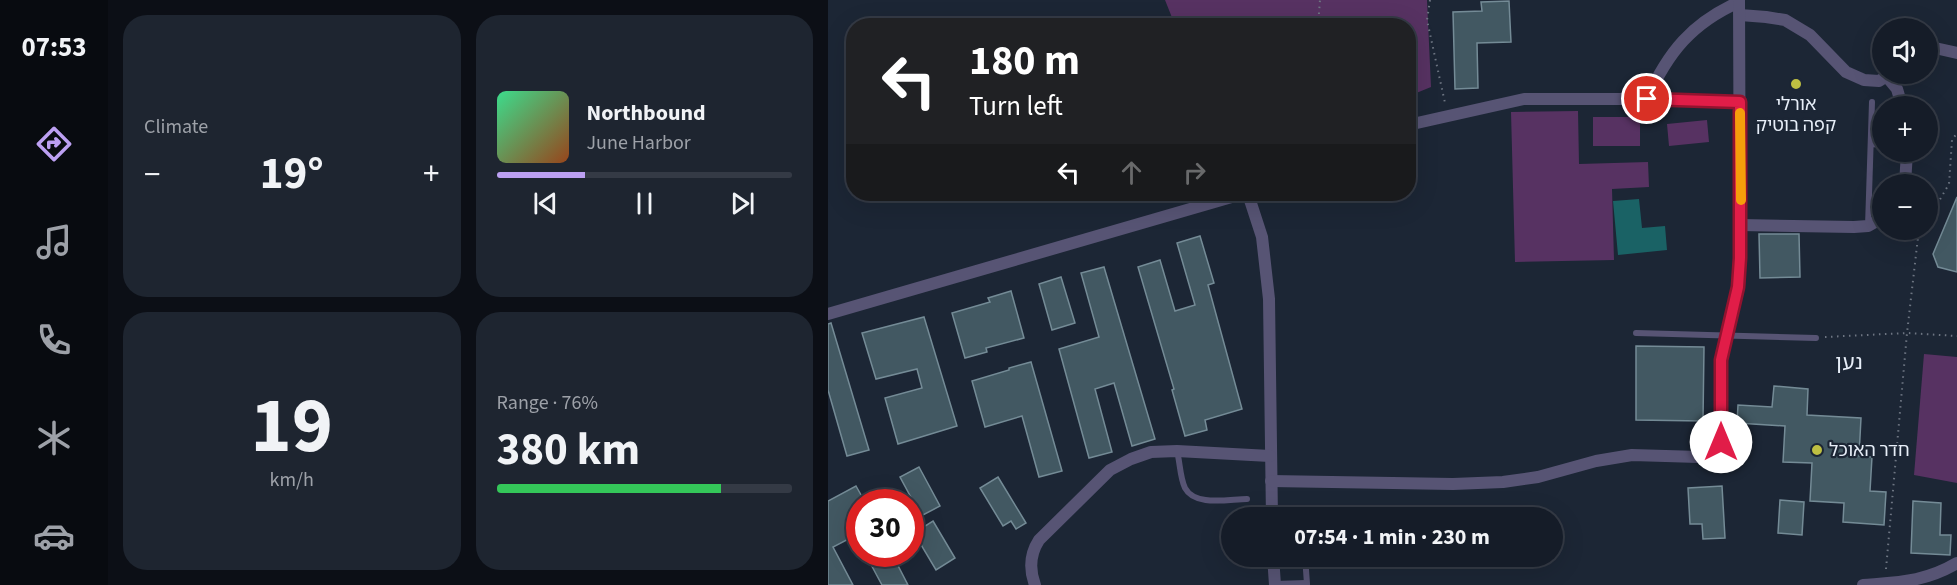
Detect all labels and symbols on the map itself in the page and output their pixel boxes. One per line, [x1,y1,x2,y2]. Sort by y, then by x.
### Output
pin [1621,73,1672,124]
marker: אורלי קפה בוטיק [1789,77,1803,91]
place label: אורלי קפה בוטיק [1756,92,1836,138]
district label: נען [1835,347,1863,377]
position arrow [1689,410,1753,474]
place label: חדר האוכל [1829,438,1910,463]
marker: חדר האוכל [1810,443,1824,457]
speed limit sign: 30 [846,489,924,567]

